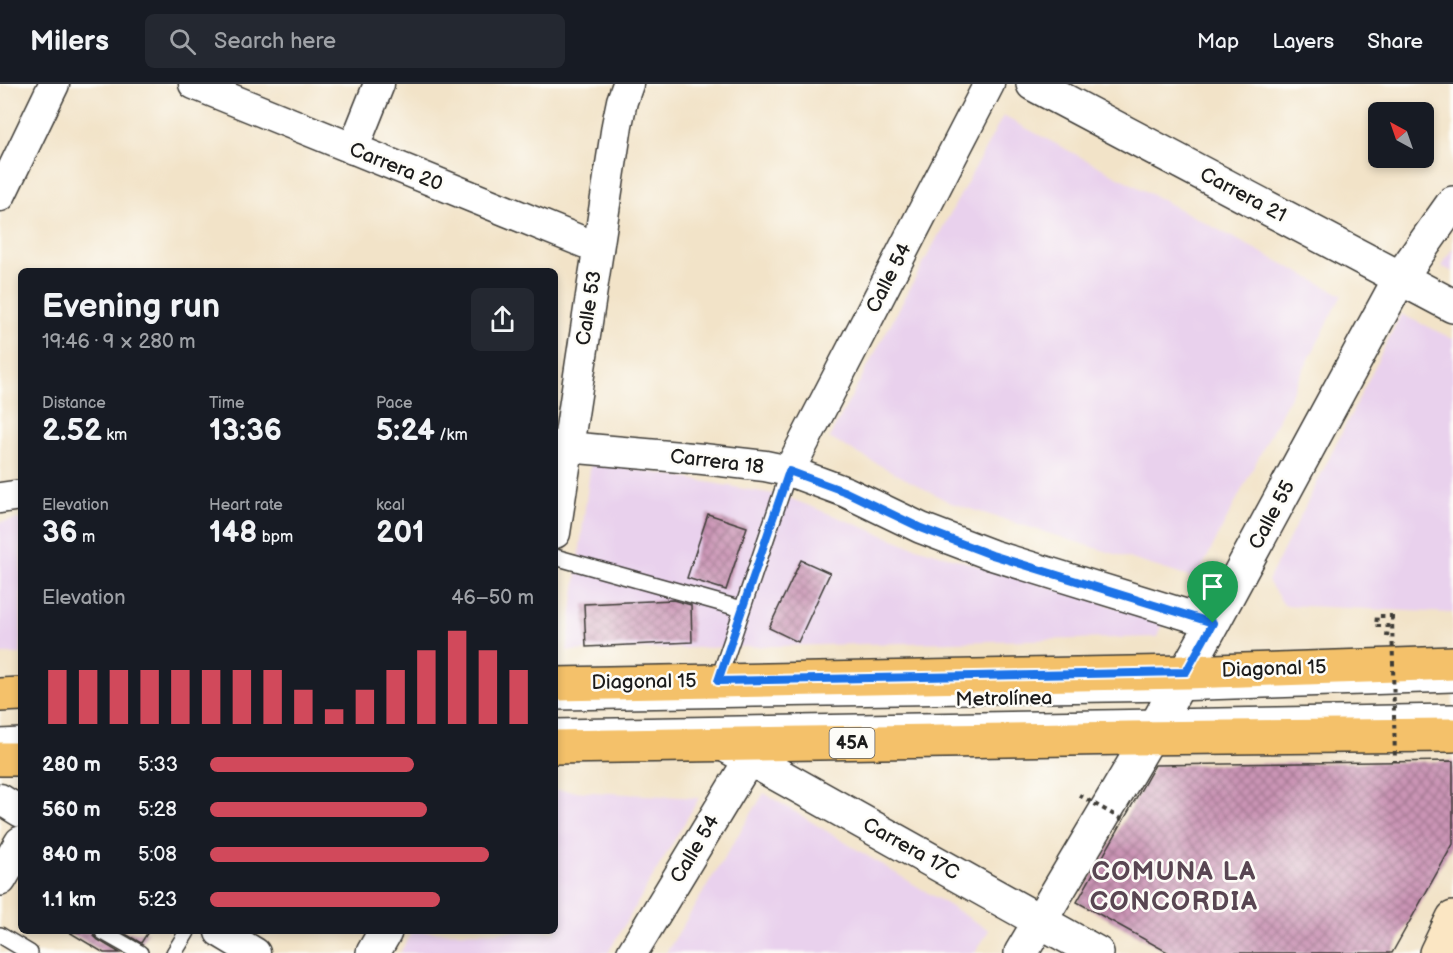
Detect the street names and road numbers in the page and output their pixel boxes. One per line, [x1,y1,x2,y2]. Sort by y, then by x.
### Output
street label: Carrera 20 [346,137,446,197]
street label: Carrera 21 [1196,162,1290,228]
street label: Calle 54 [861,239,917,317]
street label: Calle 53 [571,269,607,347]
street label: Carrera 18 [669,444,765,480]
street label: Calle 55 [1244,476,1300,554]
street label: Diagonal 15 [1221,655,1327,683]
street label: Diagonal 15 [591,669,697,695]
street label: Metrolínea [955,686,1053,712]
road number: 45A [830,728,874,758]
street label: Calle 54 [665,811,725,887]
street label: Carrera 17C [858,813,964,885]

